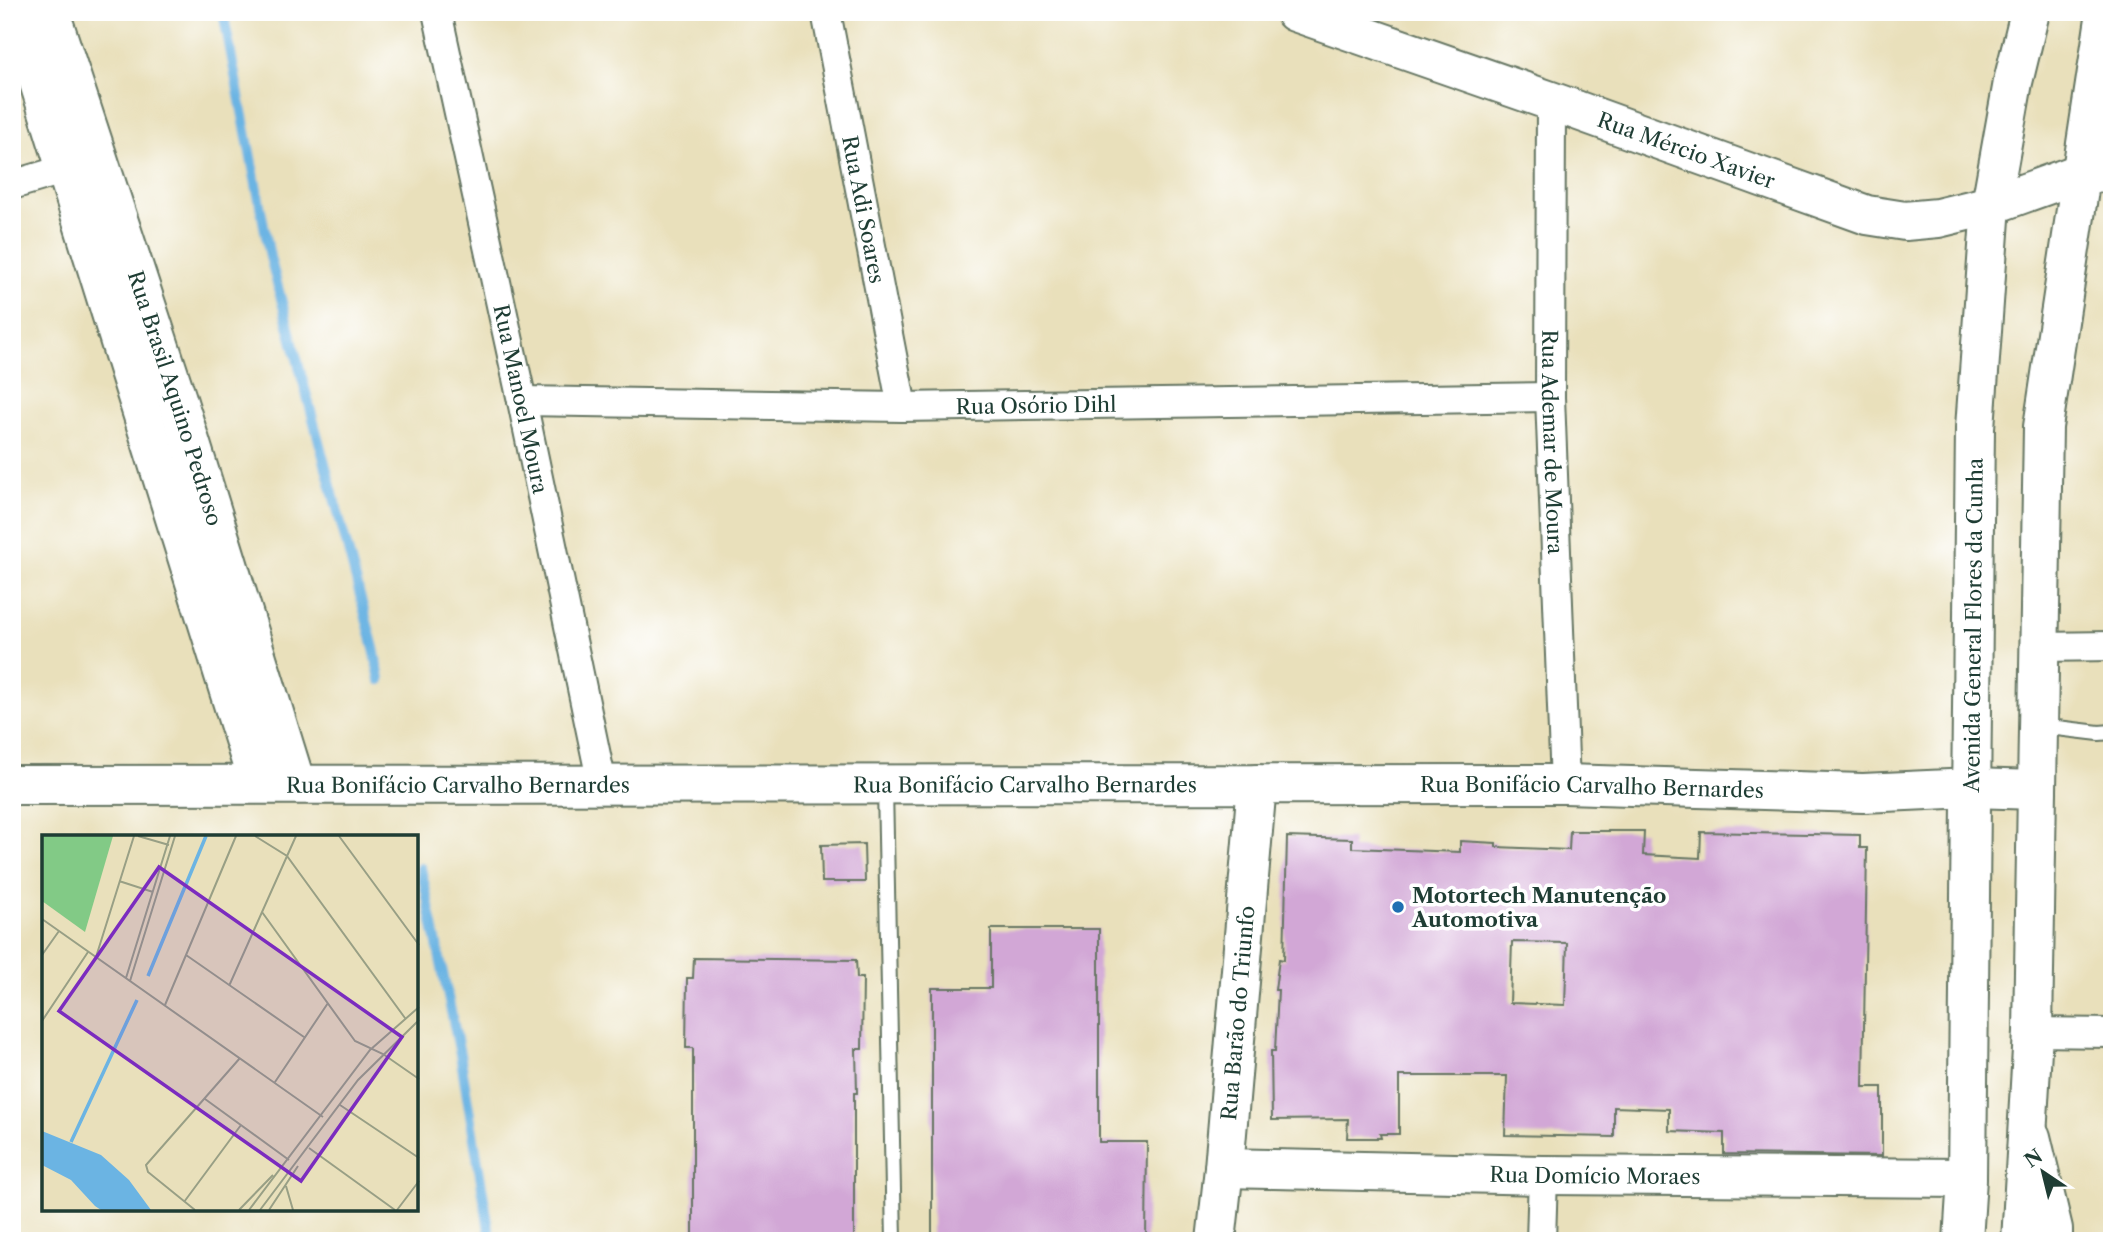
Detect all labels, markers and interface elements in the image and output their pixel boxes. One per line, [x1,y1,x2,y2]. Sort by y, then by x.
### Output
street label: Rua Mércio Xavier [1594,106,1779,193]
street label: Rua Adi Soares [838,133,890,285]
street label: Rua Brasil Aquino Pedroso [123,267,228,529]
street label: Rua Manoel Moura [489,302,554,497]
street label: Rua Ademar de Moura [1537,329,1569,556]
street label: Rua Osório Dihl [955,391,1117,419]
street label: Avenida General Flores da Cunha [1959,457,1987,794]
street label: Rua Bonifácio Carvalho Bernardes [1420,771,1764,803]
street label: Rua Bonifácio Carvalho Bernardes [286,772,630,797]
street label: Rua Bonifácio Carvalho Bernardes [853,772,1197,797]
inset map [42,835,418,1211]
place label: Motortech Manutenção Automotiva [1411,883,1666,932]
marker: Motortech Manutenção Automotiva [1390,899,1406,915]
street label: Rua Barão do Triunfo [1216,905,1259,1121]
north arrow [2008,1138,2078,1208]
text: N [2020,1144,2047,1173]
street label: Rua Domício Moraes [1489,1161,1700,1189]

